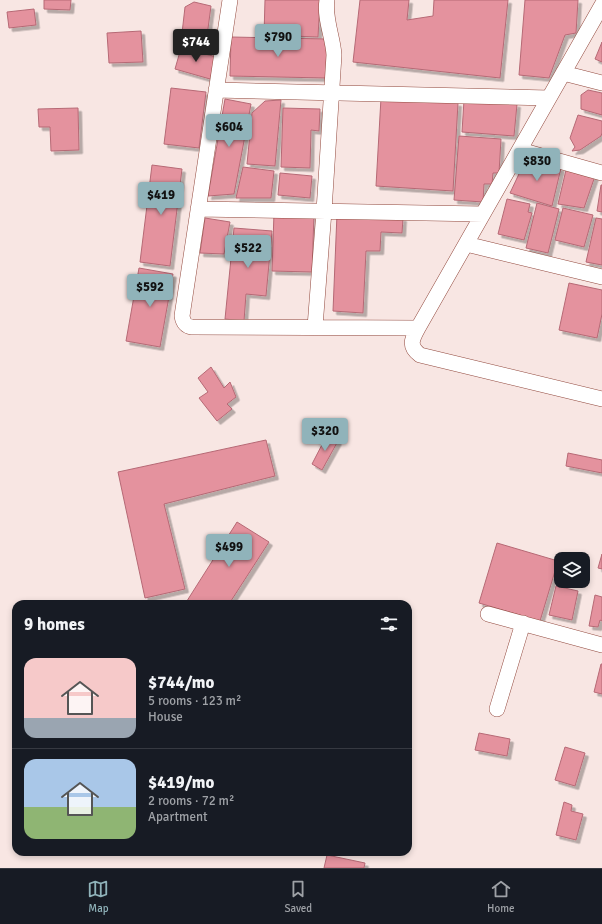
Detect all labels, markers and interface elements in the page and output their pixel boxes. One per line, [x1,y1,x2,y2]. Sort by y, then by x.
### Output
pin: $790 [254,24,302,58]
pin: $744 [172,29,220,63]
text: $790 [264,29,292,45]
text: $744 [182,34,210,50]
pin: $604 [205,114,253,148]
text: $604 [215,119,243,135]
pin: $830 [513,148,561,182]
text: $830 [523,153,551,169]
pin: $419 [137,182,185,216]
text: $419 [147,187,175,203]
pin: $522 [224,235,272,269]
text: $522 [234,240,262,256]
pin: $592 [126,274,174,308]
text: $592 [136,279,164,295]
pin: $320 [301,418,349,452]
text: $320 [311,423,339,439]
pin: $499 [205,534,253,568]
text: $499 [215,539,243,555]
map controls [554,552,590,588]
button: layers [554,552,590,588]
icon: filters [378,613,400,635]
text: 9 homes [24,614,85,635]
text: $744/mo [148,672,214,693]
icon: home [56,674,104,722]
text: 5 rooms · 123 m² [148,693,241,709]
text: House [148,709,183,725]
text: $419/mo [148,772,214,793]
icon: home [56,775,104,823]
text: 2 rooms · 72 m² [148,793,234,809]
text: Apartment [148,809,208,825]
tab: Map [87,878,109,915]
tab: Saved [284,878,312,915]
tab: Home [487,878,515,915]

